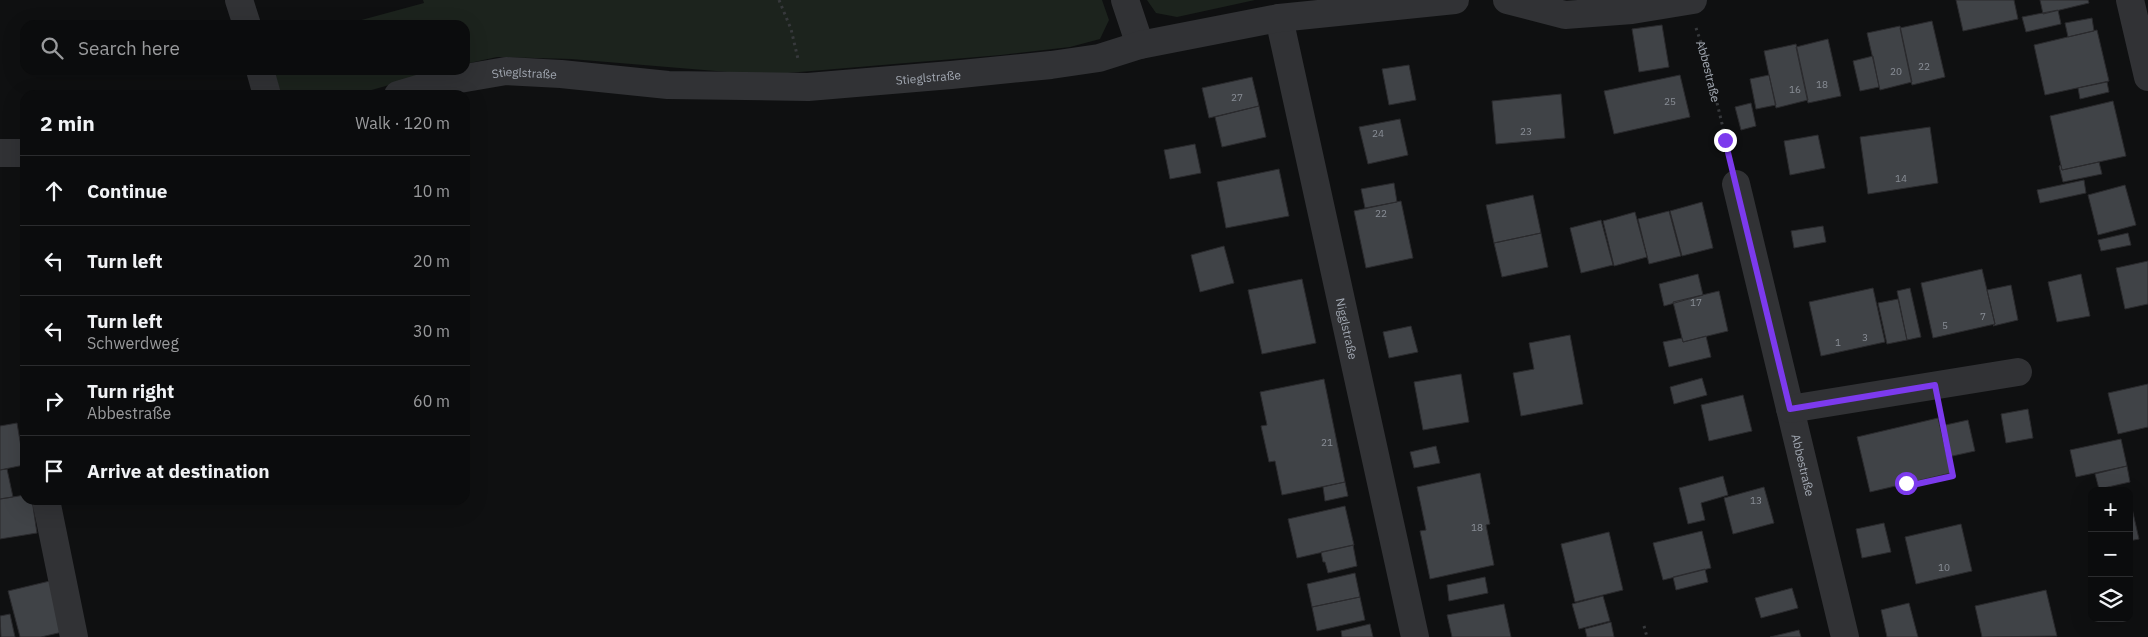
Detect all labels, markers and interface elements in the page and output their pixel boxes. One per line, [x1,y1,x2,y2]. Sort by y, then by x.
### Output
search box [20,20,470,75]
icon: search [38,34,66,62]
text: Search here [78,36,180,60]
street label: Abbestraße [1693,38,1724,104]
house number: 22 [1918,60,1930,73]
street label: Stieglstraße [490,63,558,81]
house number: 20 [1890,65,1902,78]
street label: Stieglstraße [895,67,962,87]
house number: 18 [1816,78,1828,91]
house number: 16 [1789,83,1801,96]
house number: 27 [1231,91,1243,104]
house number: 25 [1664,95,1676,108]
text: 2 min [40,109,95,137]
text: Walk · 120 m [355,113,450,133]
house number: 23 [1520,125,1532,138]
house number: 24 [1372,127,1384,140]
route end [1714,129,1737,152]
house number: 14 [1895,172,1907,185]
icon: ahead [40,177,68,205]
text: Continue [87,179,167,203]
text: 10 m [413,181,450,201]
house number: 22 [1375,207,1387,220]
icon: left [40,247,68,275]
text: Turn left [87,249,163,273]
text: 20 m [413,251,450,271]
street label: Nigglstraße [1333,296,1361,361]
house number: 17 [1690,296,1702,309]
text: Turn left [87,309,163,333]
house number: 7 [1980,310,1986,323]
icon: left [40,317,68,345]
house number: 5 [1942,319,1948,332]
text: 30 m [413,321,450,341]
house number: 3 [1862,331,1868,344]
text: Schwerdweg [87,333,179,353]
house number: 1 [1835,336,1841,349]
text: Turn right [87,379,174,403]
icon: right [40,387,68,415]
text: 60 m [413,391,450,411]
text: Abbestraße [87,403,171,423]
street label: Abbestraße [1789,432,1818,498]
house number: 21 [1321,436,1333,449]
icon: arrive [40,457,68,485]
text: Arrive at destination [87,459,270,483]
route start [1895,472,1918,495]
map controls [2088,487,2133,622]
button: + [2088,487,2133,532]
house number: 13 [1750,494,1762,507]
house number: 18 [1471,521,1483,534]
button: − [2088,532,2133,577]
house number: 10 [1938,561,1950,574]
button: layers [2088,577,2133,622]

